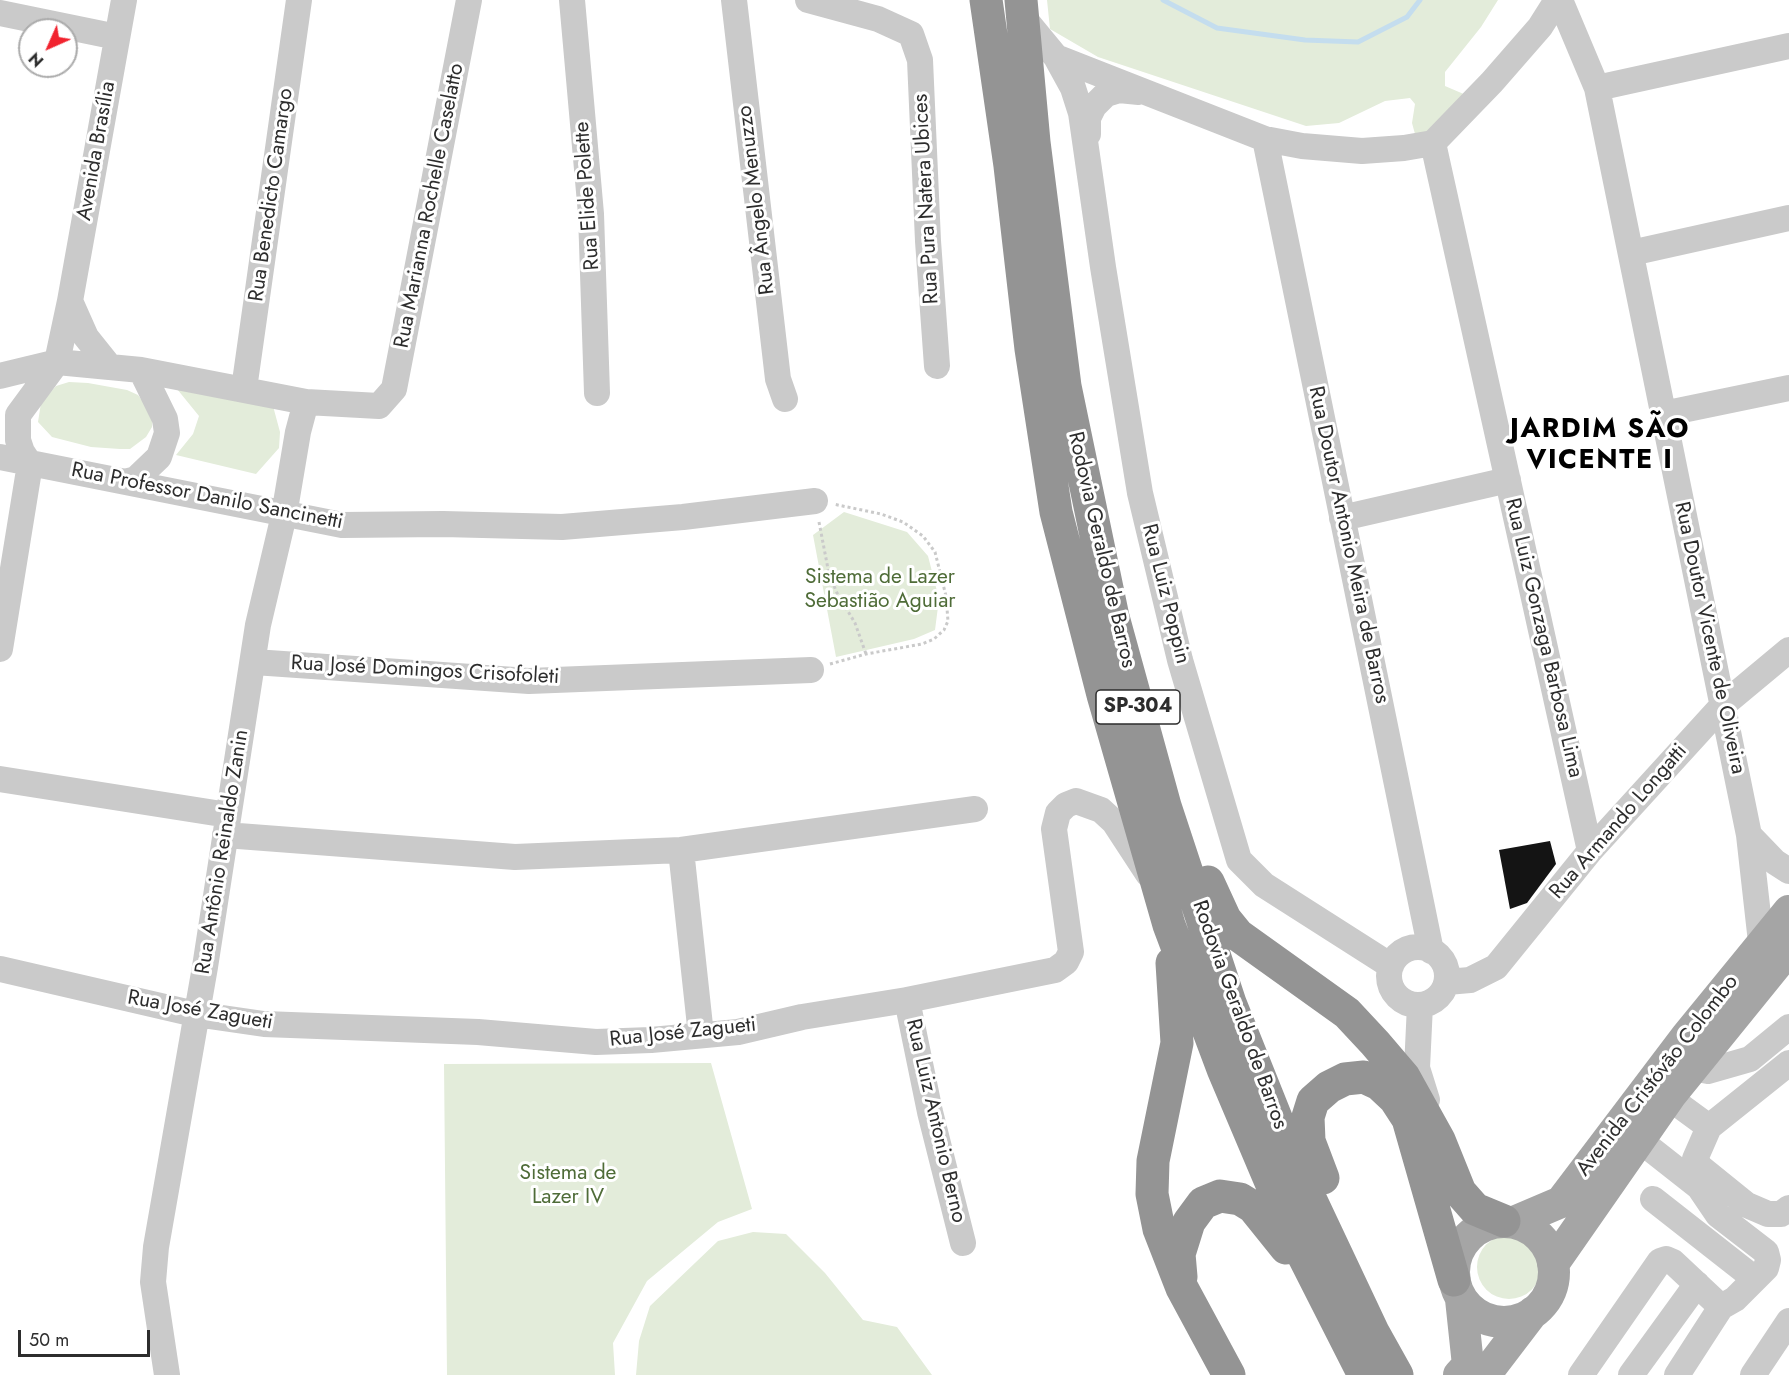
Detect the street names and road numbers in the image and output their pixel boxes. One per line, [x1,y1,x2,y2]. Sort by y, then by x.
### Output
street label: Rua Marianna Rochelle Caselatto [390,61,470,351]
street label: Avenida Brasília [72,80,122,222]
street label: Rua Benedicto Camargo [245,87,299,303]
street label: Rua Pura Natera Ubices [909,93,945,305]
street label: Rua Ângelo Menuzzo [733,104,781,296]
street label: Rua Elide Polette [570,121,606,271]
street label: Rua Doutor Antonio Meira de Barros [1302,384,1394,706]
street label: Rodovia Geraldo de Barros [1062,430,1140,670]
street label: Rua Professor Danilo Sancinetti [69,458,345,536]
street label: Rua Luiz Gonzaga Barbosa Lima [1499,496,1587,780]
street label: Rua Doutor Vicente de Oliveira [1668,500,1750,776]
street label: Rua Luiz Poppin [1135,521,1195,667]
street label: Rua José Domingos Crisofoleti [290,651,560,691]
road number: SP-304 [1096,690,1180,724]
street label: Rua Antônio Reinaldo Zanin [191,728,255,976]
street label: Rua Armando Longatti [1545,739,1693,905]
street label: Rodovia Geraldo de Barros [1186,897,1292,1133]
street label: Avenida Cristóvão Colombo [1572,970,1744,1182]
street label: Rua José Zagueti [125,986,275,1036]
street label: Rua José Zagueti [609,1013,757,1053]
street label: Rua Luiz Antonio Berno [899,1017,971,1225]

